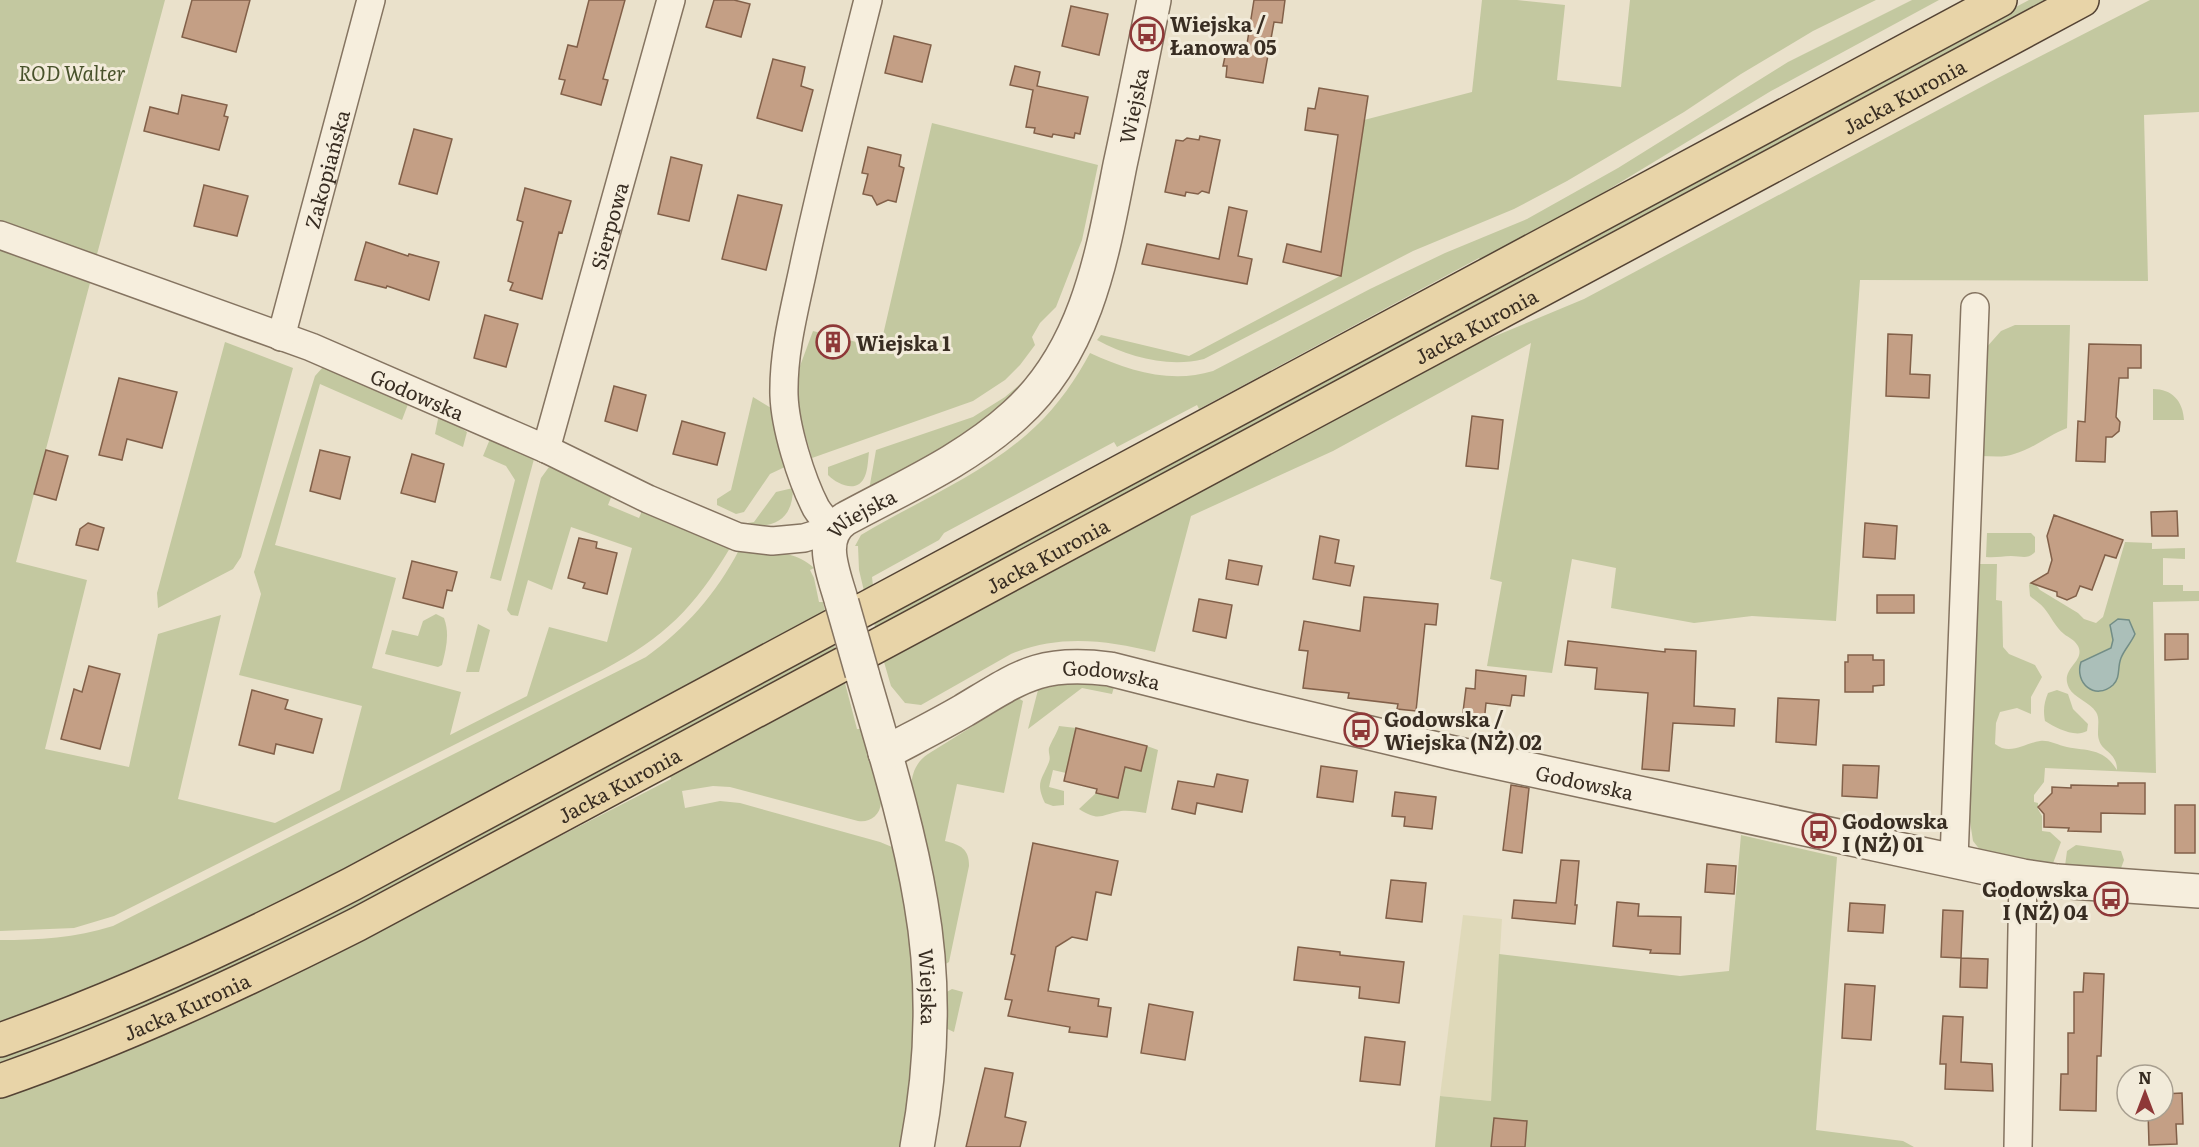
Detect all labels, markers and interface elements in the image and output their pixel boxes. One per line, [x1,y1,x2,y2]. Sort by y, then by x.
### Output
place label: Wiejska / Łanowa 05 [1170,8,1277,61]
bus stop icon: Wiejska / Łanowa 05 [1129,16,1165,52]
street label: Jacka Kuronia [1837,50,1971,141]
park label: ROD Walter [18,57,126,87]
street label: Wiejska [1110,65,1155,146]
street label: Zakopiańska [296,106,356,232]
street label: Sierpowa [582,178,635,273]
street label: Jacka Kuronia [1408,280,1543,370]
building icon: Wiejska 1 [815,324,851,360]
place label: Wiejska 1 [856,327,951,357]
street label: Godowska [366,360,470,427]
street label: Wiejska [819,480,901,544]
street label: Jacka Kuronia [980,509,1114,600]
street label: Godowska [1062,651,1164,696]
place label: Godowska / Wiejska (NŻ) 02 [1384,703,1542,756]
bus stop icon: Godowska / Wiejska (NŻ) 02 [1343,712,1379,748]
street label: Jacka Kuronia [552,739,686,830]
street label: Godowska [1533,756,1637,806]
place label: Godowska I (NŻ) 01 [1842,805,1948,858]
bus stop icon: Godowska I (NŻ) 01 [1801,813,1837,849]
place label: Godowska I (NŻ) 04 [1982,873,2088,926]
bus stop icon: Godowska I (NŻ) 04 [2093,881,2129,917]
street label: Wiejska [912,947,945,1026]
street label: Jacka Kuronia [118,964,255,1047]
north arrow [2115,1063,2175,1123]
text: N [2138,1065,2152,1089]

